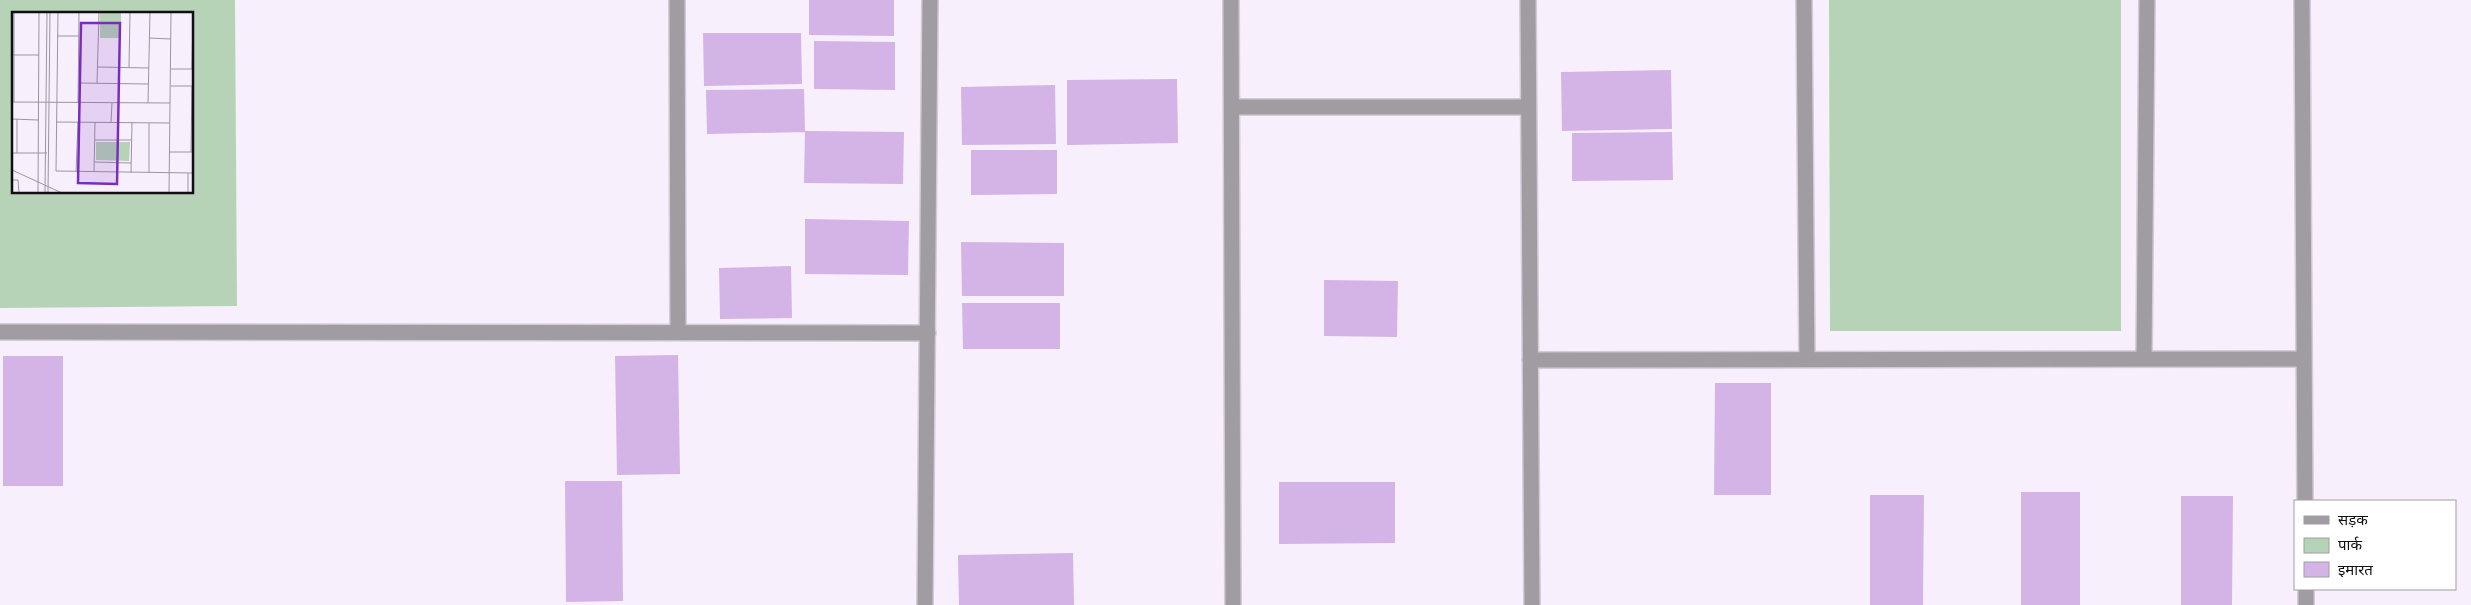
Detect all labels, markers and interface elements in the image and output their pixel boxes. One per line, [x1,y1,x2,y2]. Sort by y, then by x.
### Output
inset map [12,12,194,194]
legend [2294,500,2456,590]
text: सड़क [2338,510,2368,529]
text: पार्क [2338,535,2362,554]
text: इमारत [2338,560,2373,579]

